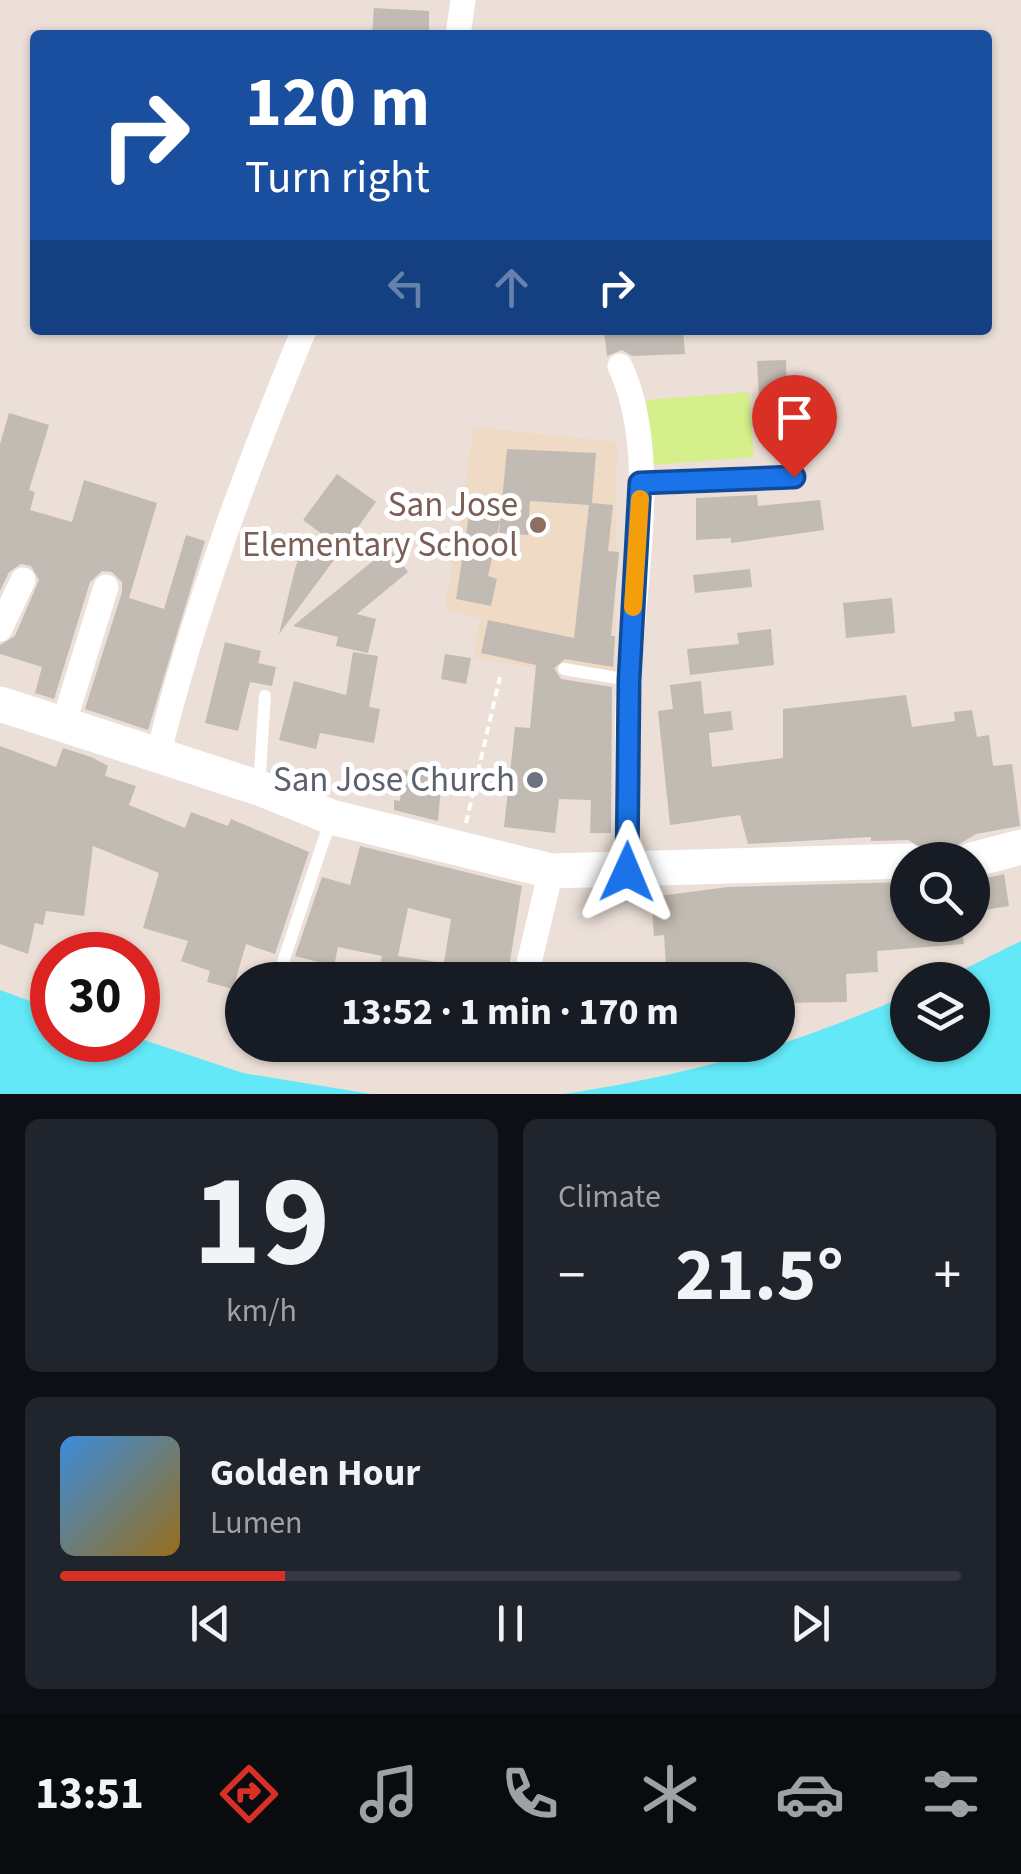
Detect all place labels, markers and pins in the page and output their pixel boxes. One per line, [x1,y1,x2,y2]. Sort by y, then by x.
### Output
pin [752,375,837,478]
place label: San Jose Elementary School [242,480,518,570]
marker: San Jose Elementary School [527,514,549,536]
place label: San Jose Church [273,755,515,805]
marker: San Jose Church [524,769,546,791]

